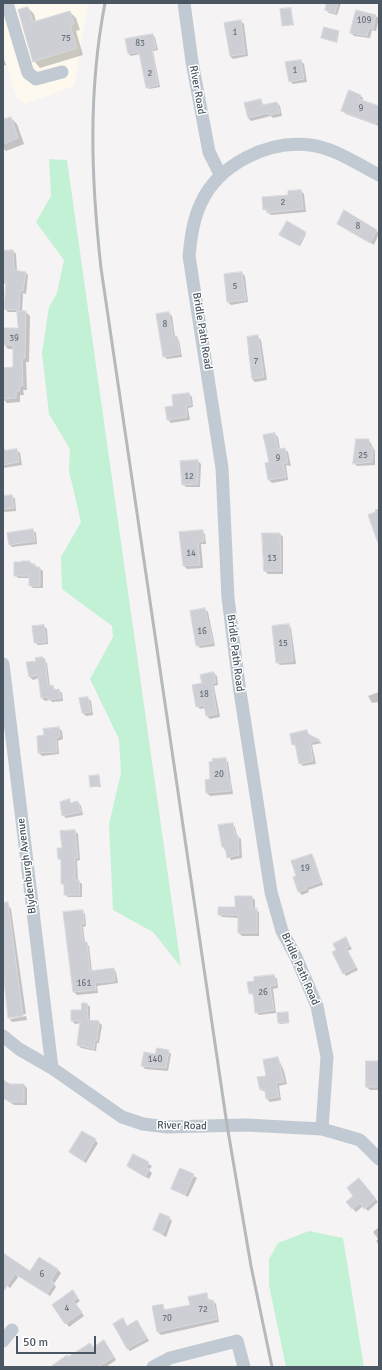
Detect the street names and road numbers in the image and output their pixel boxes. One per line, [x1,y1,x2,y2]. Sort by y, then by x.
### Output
street label: River Road [186,64,208,116]
street label: Bridle Path Road [189,292,215,370]
street label: Bridle Path Road [224,614,246,692]
street label: Blydenburgh Avenue [15,817,39,915]
street label: Bridle Path Road [278,931,322,1007]
street label: River Road [157,1119,207,1133]

